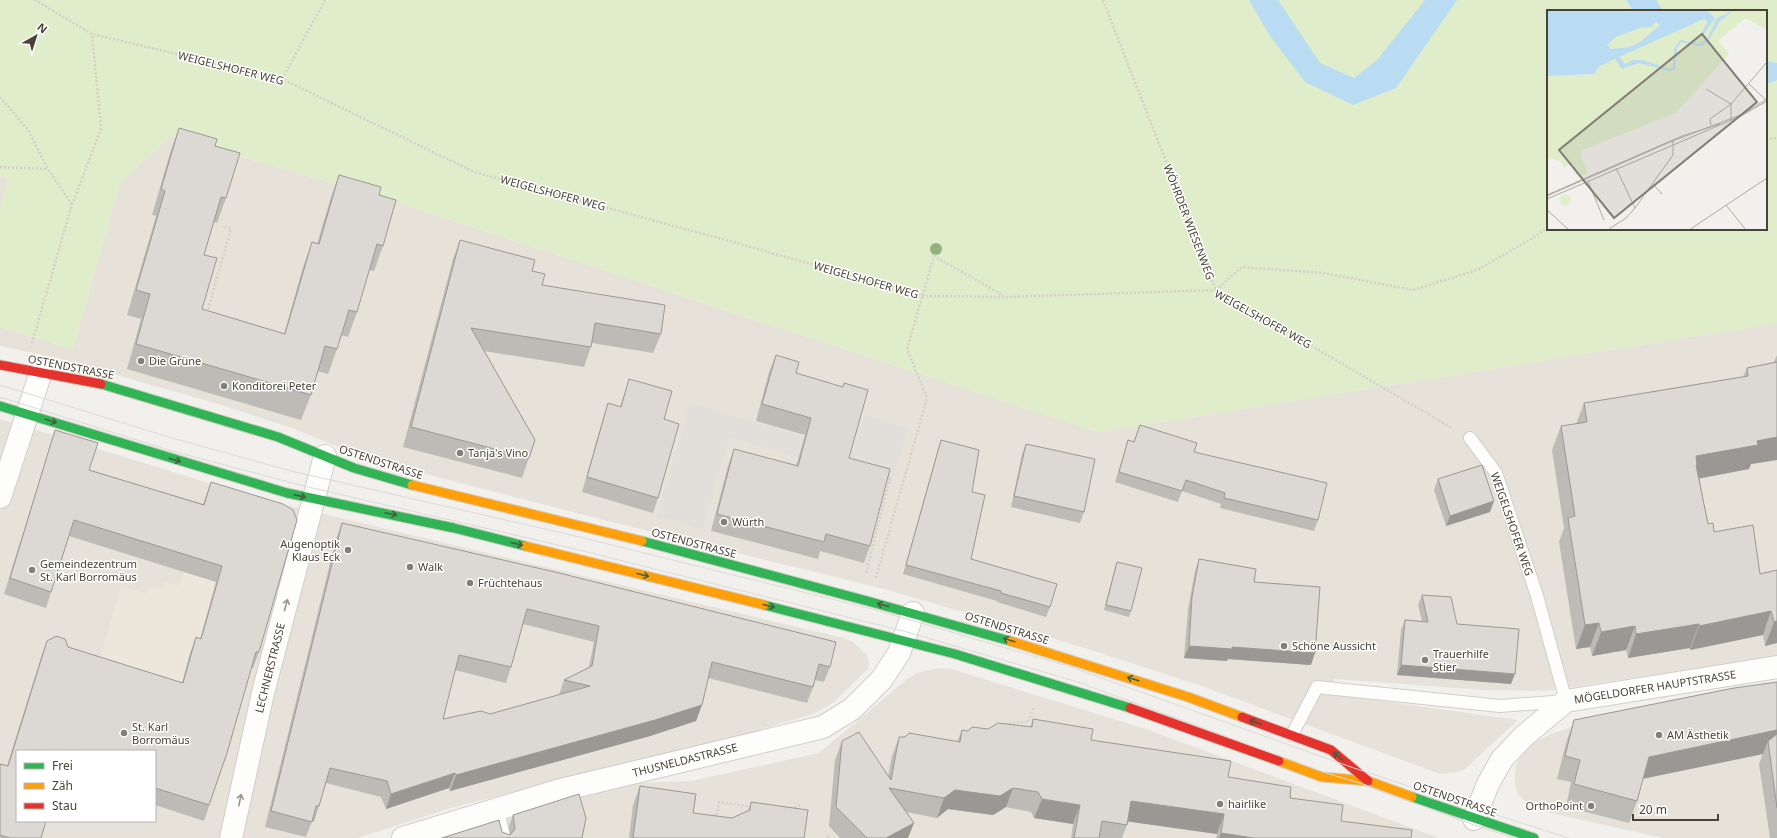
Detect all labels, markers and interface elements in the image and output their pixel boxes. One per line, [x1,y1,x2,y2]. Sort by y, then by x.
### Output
inset map [1547,10,1767,230]
north arrow [16,16,56,56]
text: N [34,19,51,36]
street label: WEIGELSHOFER WEG [177,47,286,88]
street label: WÖHRDER WIESENWEG [1161,162,1218,282]
street label: WEIGELSHOFER WEG [499,171,608,214]
street label: WEIGELSHOFER WEG [812,257,920,302]
street label: WEIGELSHOFER WEG [1212,286,1314,351]
street label: OSTENDSTRASSE [27,351,115,382]
place label: Die Grüne [149,353,201,368]
marker: Die Grüne [136,356,146,366]
place label: Konditorei Peter [232,378,317,393]
marker: Konditorei Peter [219,381,229,391]
one-way arrow [44,418,57,425]
street label: OSTENDSTRASSE [337,441,425,482]
place label: Tanja's Vino [468,445,529,460]
marker: Tanja's Vino [455,448,465,458]
one-way arrow [168,457,181,464]
street label: WEIGELSHOFER WEG [1488,470,1537,578]
one-way arrow [293,492,306,500]
one-way arrow [384,510,397,518]
place label: Würth [732,514,764,529]
marker: Würth [719,517,729,527]
street label: OSTENDSTRASSE [650,524,738,561]
place label: Augenoptik Klaus Eck [280,536,340,564]
one-way arrow [510,541,523,548]
marker: Augenoptik Klaus Eck [343,545,353,555]
place label: Gemeindezentrum St. Karl Borromäus [40,556,137,584]
place label: Walk [418,559,443,574]
marker: Walk [405,562,415,572]
marker: Gemeindezentrum St. Karl Borromäus [27,565,37,575]
one-way arrow [636,572,649,580]
place label: Früchtehaus [478,575,542,590]
marker: Früchtehaus [465,578,475,588]
one-way arrow [283,599,290,612]
one-way arrow [877,601,890,608]
one-way arrow [763,603,776,610]
street label: OSTENDSTRASSE [963,608,1051,647]
street label: LECHNERSTRASSE [251,621,288,715]
one-way arrow [1002,636,1015,643]
place label: Schöne Aussicht [1292,638,1376,653]
marker: Schöne Aussicht [1279,641,1289,651]
place label: Trauerhilfe Stier [1433,646,1489,674]
marker: Trauerhilfe Stier [1420,655,1430,665]
street label: MÖGELDORFER HAUPTSTRASSE [1573,666,1737,707]
one-way arrow [1126,675,1139,682]
one-way arrow [1250,717,1262,725]
place label: St. Karl Borromäus [132,719,190,747]
place label: AM Ästhetik [1667,727,1729,742]
marker: St. Karl Borromäus [119,728,129,738]
marker: AM Ästhetik [1654,730,1664,740]
street label: THUSNELDASTRASSE [631,739,739,780]
legend [16,750,156,822]
one-way arrow [1333,752,1343,761]
text: Frei [52,757,73,774]
text: Zäh [52,777,73,794]
street label: OSTENDSTRASSE [1411,777,1499,820]
one-way arrow [236,794,244,807]
place label: hairlike [1228,796,1266,811]
scale bar [1633,796,1718,822]
text: Stau [52,797,77,814]
place label: OrthoPoint [1526,798,1583,813]
marker: hairlike [1215,799,1225,809]
marker: OrthoPoint [1586,801,1596,811]
text: 20 m [1639,801,1667,818]

